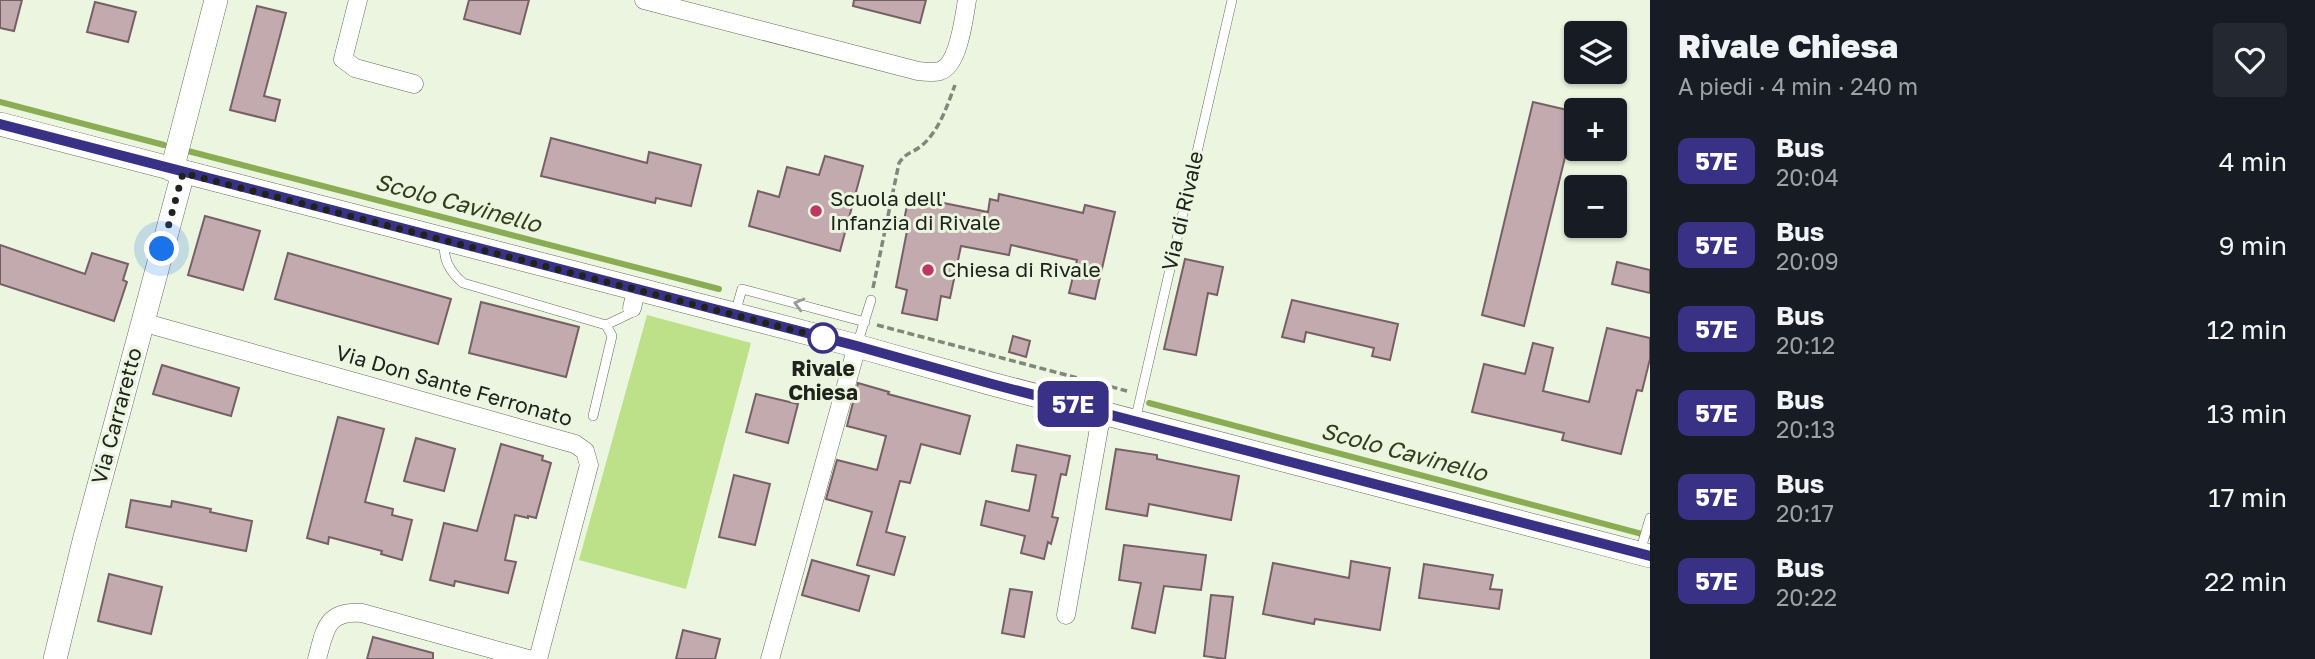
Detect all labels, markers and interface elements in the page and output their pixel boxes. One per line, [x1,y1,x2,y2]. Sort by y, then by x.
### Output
map controls [1564,21,1627,238]
button: layers [1564,21,1627,84]
button: heart [2213,23,2287,97]
text: Rivale Chiesa [1678,26,1898,65]
text: A piedi · 4 min · 240 m [1678,72,1918,100]
button: + [1564,98,1627,161]
text: Bus [1776,132,1824,163]
text: 57E [1695,146,1738,175]
text: 4 min [2219,146,2287,177]
street label: Via di Rivale [1156,148,1208,273]
text: 20:04 [1776,163,1839,191]
water label: Scolo Cavinello [372,166,545,238]
button: − [1564,175,1627,238]
place label: Scuola dell' Infanzia di Rivale [830,185,1000,235]
marker: Scuola dell' Infanzia di Rivale [808,203,824,219]
text: Bus [1776,216,1824,247]
text: 57E [1695,230,1738,259]
text: 9 min [2219,230,2287,261]
your location [144,231,179,266]
text: 20:09 [1776,247,1839,275]
place label: Chiesa di Rivale [942,256,1101,282]
marker: Chiesa di Rivale [920,262,936,278]
one-way arrow [793,298,805,312]
text: Bus [1776,300,1824,331]
text: 57E [1695,314,1738,343]
text: 12 min [2207,314,2287,345]
marker: Rivale Chiesa [808,323,838,353]
text: 20:12 [1776,331,1835,359]
street label: Via Don Sante Ferronato [333,339,576,431]
street label: Via Carraretto [85,345,147,487]
place label: Rivale Chiesa [788,355,858,405]
line badge: 57E [1033,381,1113,427]
text: Bus [1776,384,1824,415]
text: 57E [1052,389,1094,418]
text: 57E [1695,398,1738,427]
text: 13 min [2207,398,2287,429]
water label: Scolo Cavinello [1318,415,1491,487]
text: 20:13 [1776,415,1835,443]
text: Bus [1776,468,1824,499]
text: 57E [1695,482,1738,511]
text: 17 min [2208,482,2287,513]
text: 20:17 [1776,499,1834,527]
text: Bus [1776,552,1824,583]
text: 57E [1695,566,1738,595]
text: 22 min [2204,566,2287,597]
text: 20:22 [1776,583,1837,611]

